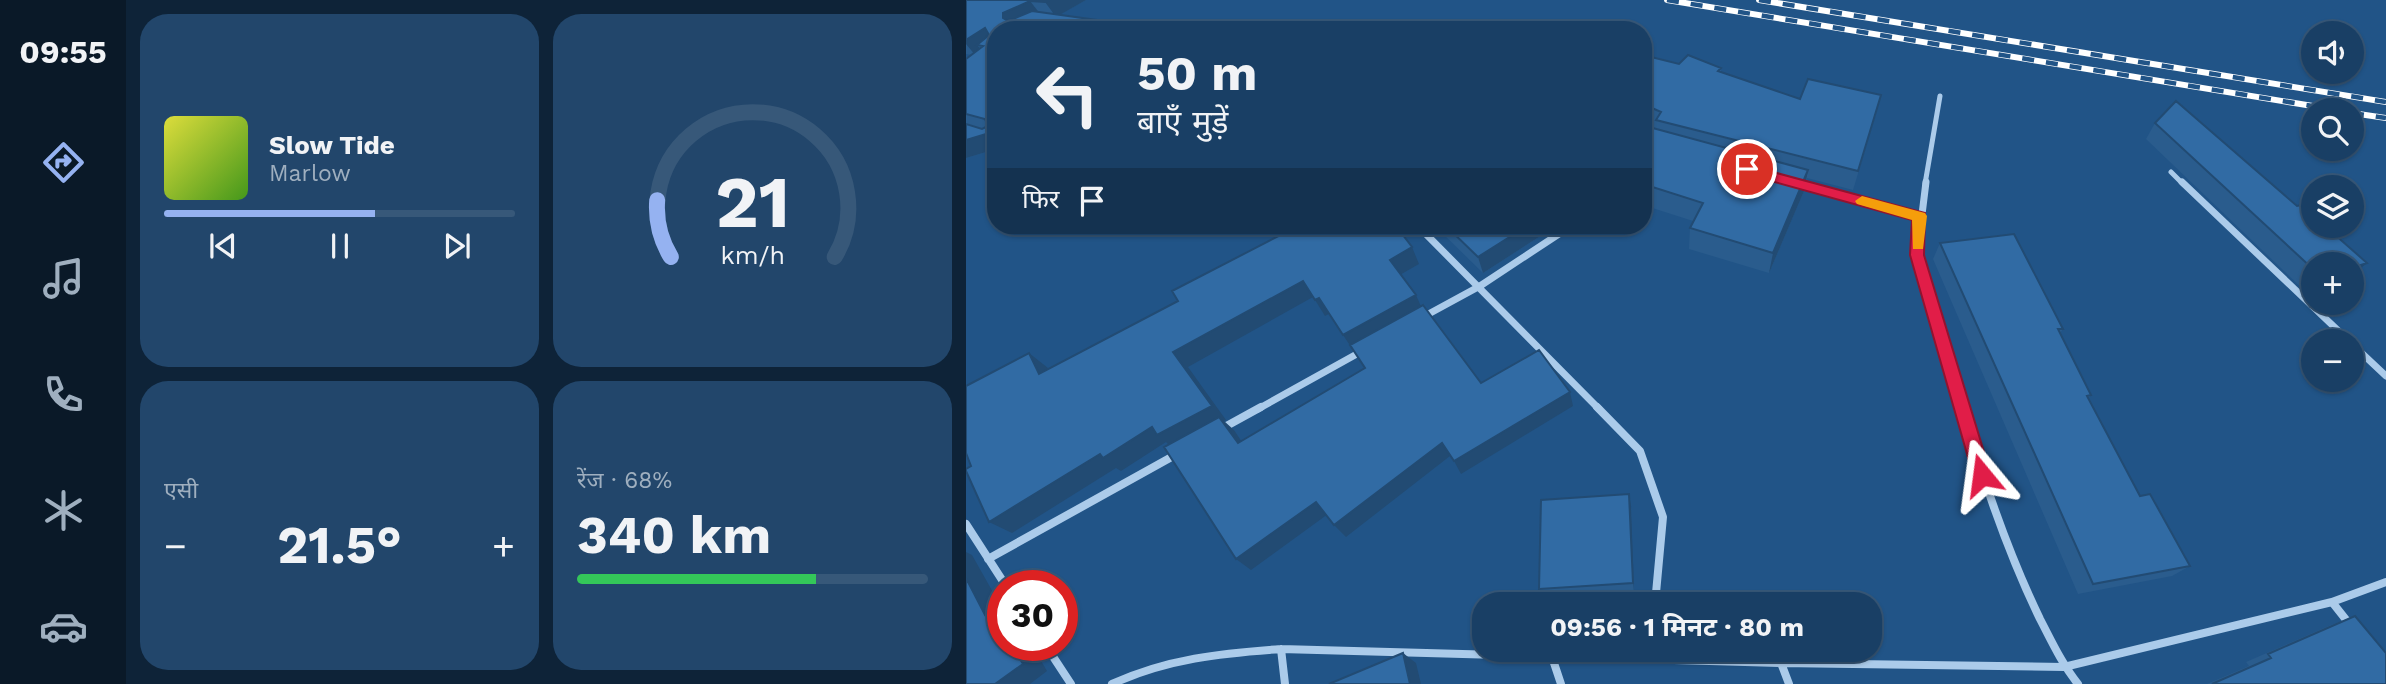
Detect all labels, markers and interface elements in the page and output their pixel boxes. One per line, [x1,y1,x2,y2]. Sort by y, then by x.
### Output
map controls [2301,21,2364,392]
button: sound [2301,21,2364,84]
text: 09:55 [19,33,107,71]
text: 50 m [1137,44,1257,102]
icon: left [1022,49,1113,140]
button: search [2301,98,2364,161]
text: बाएँ मुड़ें [1137,103,1228,141]
text: Slow Tide [269,130,395,160]
icon: directions [39,138,88,187]
pin [1717,139,1777,199]
icon: arrive [1728,150,1766,188]
text: 21 [715,159,790,245]
text: Marlow [269,160,351,187]
button: layers [2301,175,2364,238]
icon: arrive [1073,182,1111,220]
text: फिर [1022,184,1059,214]
icon: previous [204,227,242,265]
icon: pause [321,227,359,265]
icon: next [438,227,476,265]
text: km/h [720,241,785,270]
button: + [2301,252,2364,315]
icon: music [39,254,88,303]
button: − [2301,329,2364,392]
icon: phone [39,370,88,419]
position arrow [1945,438,2019,512]
text: रेंज · 68% [577,467,672,494]
text: एसी [164,477,198,504]
icon: climate [39,486,88,535]
text: 340 km [577,505,771,566]
text: 21.5° [277,515,402,576]
text: − [164,524,187,568]
text: + [492,524,515,568]
speed limit sign: 30 [987,570,1078,661]
icon: car [39,602,88,651]
text: 09:56 · 1 मिनट · 80 m [1550,612,1804,642]

